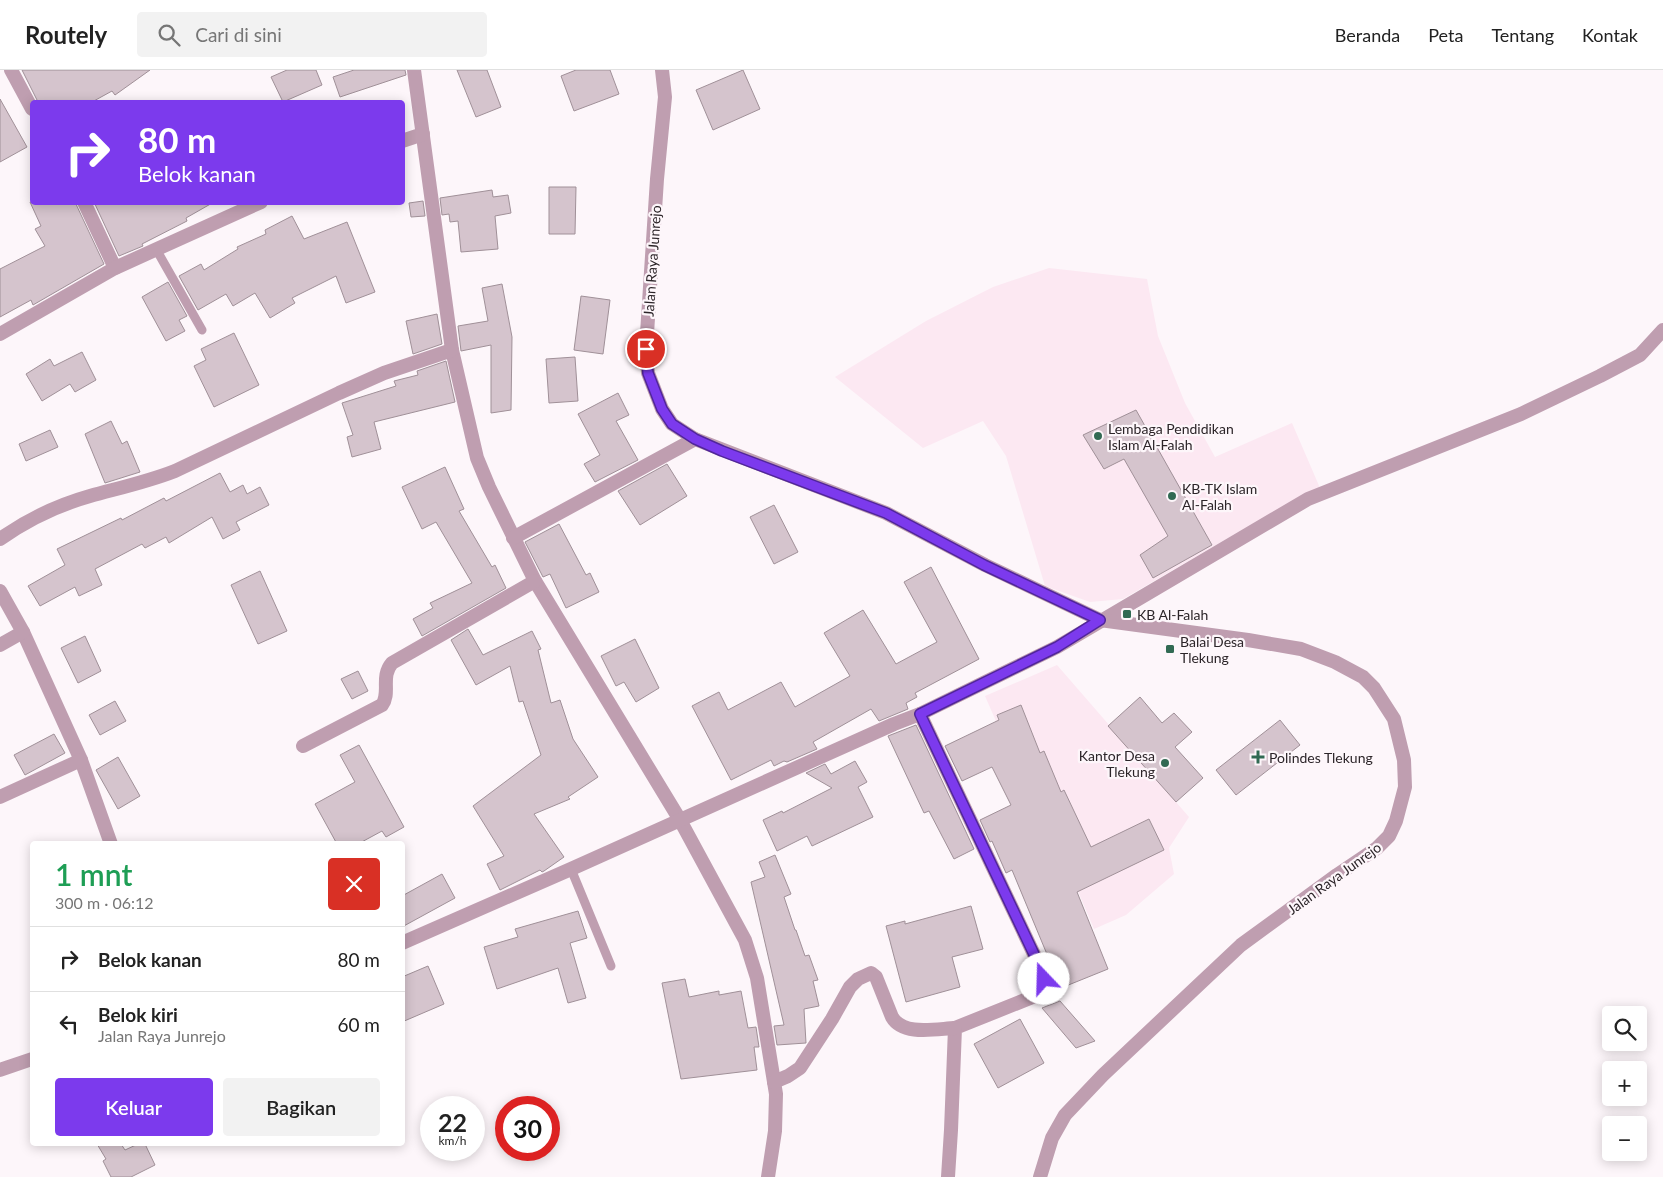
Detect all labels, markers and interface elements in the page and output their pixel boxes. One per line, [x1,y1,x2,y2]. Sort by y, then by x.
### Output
search box [137,12,487,57]
text: Routely [25,20,107,49]
icon: search [155,21,183,49]
text: Cari di sini [195,23,282,46]
text: Beranda [1335,24,1400,46]
text: Peta [1428,24,1463,46]
text: Tentang [1491,24,1554,46]
text: Kontak [1582,24,1638,46]
text: 80 m [138,118,216,160]
icon: right [55,120,120,185]
text: Belok kanan [138,160,256,187]
street label: Jalan Raya Junrejo [640,205,664,317]
pin [625,328,667,370]
icon: arrive [632,335,660,363]
place label: Lembaga Pendidikan Islam Al-Falah [1108,420,1234,453]
marker: Lembaga Pendidikan Islam Al-Falah [1092,430,1104,442]
place label: KB-TK Islam Al-Falah [1182,480,1257,513]
marker: KB-TK Islam Al-Falah [1166,490,1178,502]
place label: KB Al-Falah [1137,606,1208,623]
marker: KB Al-Falah [1121,608,1133,620]
place label: Balai Desa Tlekung [1180,633,1244,666]
marker: Balai Desa Tlekung [1164,643,1176,655]
place label: Kantor Desa Tlekung [1079,747,1155,780]
place label: Polindes Tlekung [1269,749,1373,766]
marker: Polindes Tlekung [1251,750,1265,764]
marker: Kantor Desa Tlekung [1159,757,1171,769]
street label: Jalan Raya Junrejo [1284,838,1384,918]
text: 1 mnt [55,856,132,892]
button: close [328,858,380,910]
text: 300 m · 06:12 [55,893,154,912]
icon: right [55,945,83,973]
text: Belok kanan [98,948,202,971]
text: 80 m [337,948,380,971]
position arrow [1017,952,1069,1004]
text: Belok kiri [98,1003,178,1026]
map controls [1602,1006,1647,1161]
button: search [1602,1006,1647,1051]
icon: left [55,1010,83,1038]
text: 60 m [337,1013,380,1036]
text: Jalan Raya Junrejo [98,1026,226,1045]
button: + [1602,1061,1647,1106]
button: Keluar [55,1078,213,1136]
button: Bagikan [223,1078,380,1136]
speed limit sign: 30 [495,1096,560,1161]
text: 22 [438,1107,467,1137]
button: − [1602,1116,1647,1161]
text: km/h [438,1133,467,1148]

